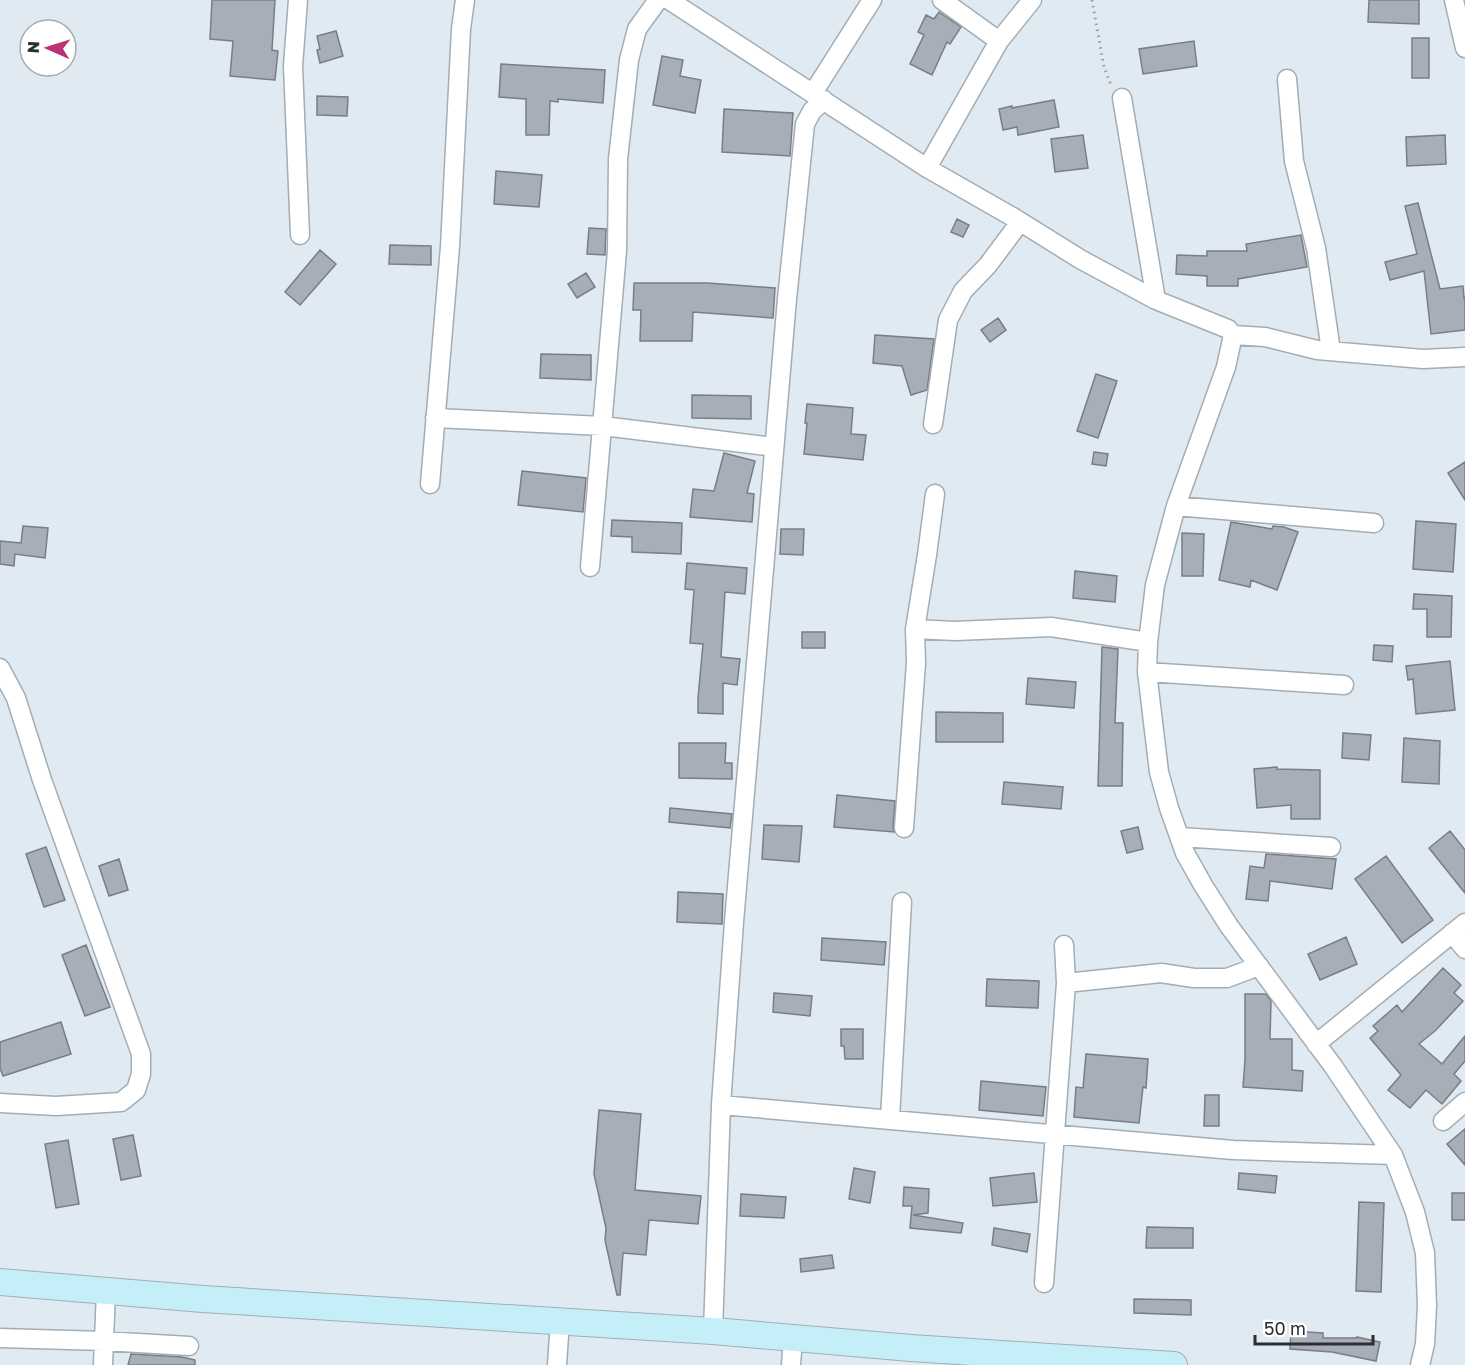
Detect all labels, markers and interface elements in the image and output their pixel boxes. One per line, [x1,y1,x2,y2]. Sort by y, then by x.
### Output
north arrow [18,18,78,78]
text: N [23,41,43,54]
scale bar [1255,1308,1374,1346]
text: 50 m [1264,1317,1306,1339]

